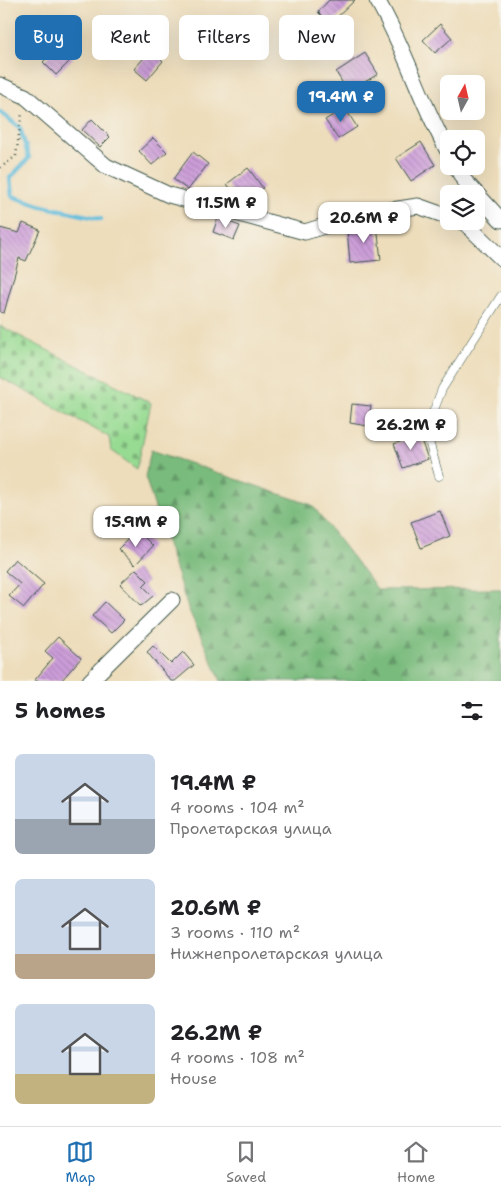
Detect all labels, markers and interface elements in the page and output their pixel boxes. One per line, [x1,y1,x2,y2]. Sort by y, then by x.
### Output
chip: Buy [15,15,82,60]
chip: Rent [92,15,169,60]
chip: Filters [179,15,269,60]
chip: New [279,15,354,60]
north arrow [440,75,485,120]
map controls [440,75,485,230]
pin: 19.4M ₽ [295,80,387,123]
text: 19.4M ₽ [308,86,374,107]
button: locate [440,130,485,175]
button: layers [440,185,485,230]
pin: 11.5M ₽ [180,186,272,229]
text: 11.5M ₽ [195,192,257,213]
pin: 20.6M ₽ [318,202,410,244]
text: 20.6M ₽ [329,207,399,228]
pin: 26.2M ₽ [365,408,457,451]
text: 26.2M ₽ [376,414,446,435]
pin: 15.9M ₽ [90,506,182,548]
text: 15.9M ₽ [104,511,168,532]
text: 5 homes [15,697,106,725]
icon: filters [458,697,486,725]
text: 19.4M ₽ [170,769,257,797]
icon: home [55,774,115,834]
text: 4 rooms · 104 m² [170,797,305,818]
text: Пролетарская улица [170,818,332,839]
text: 20.6M ₽ [170,894,261,922]
icon: home [55,899,115,959]
text: 3 rooms · 110 m² [170,922,300,943]
text: Нижнепролетарская улица [170,943,383,964]
text: 26.2M ₽ [170,1019,262,1047]
icon: home [55,1024,115,1084]
text: 4 rooms · 108 m² [170,1047,305,1068]
text: House [170,1068,217,1089]
tab: Map [65,1138,95,1186]
tab: Saved [226,1138,266,1186]
tab: Home [397,1138,436,1186]

